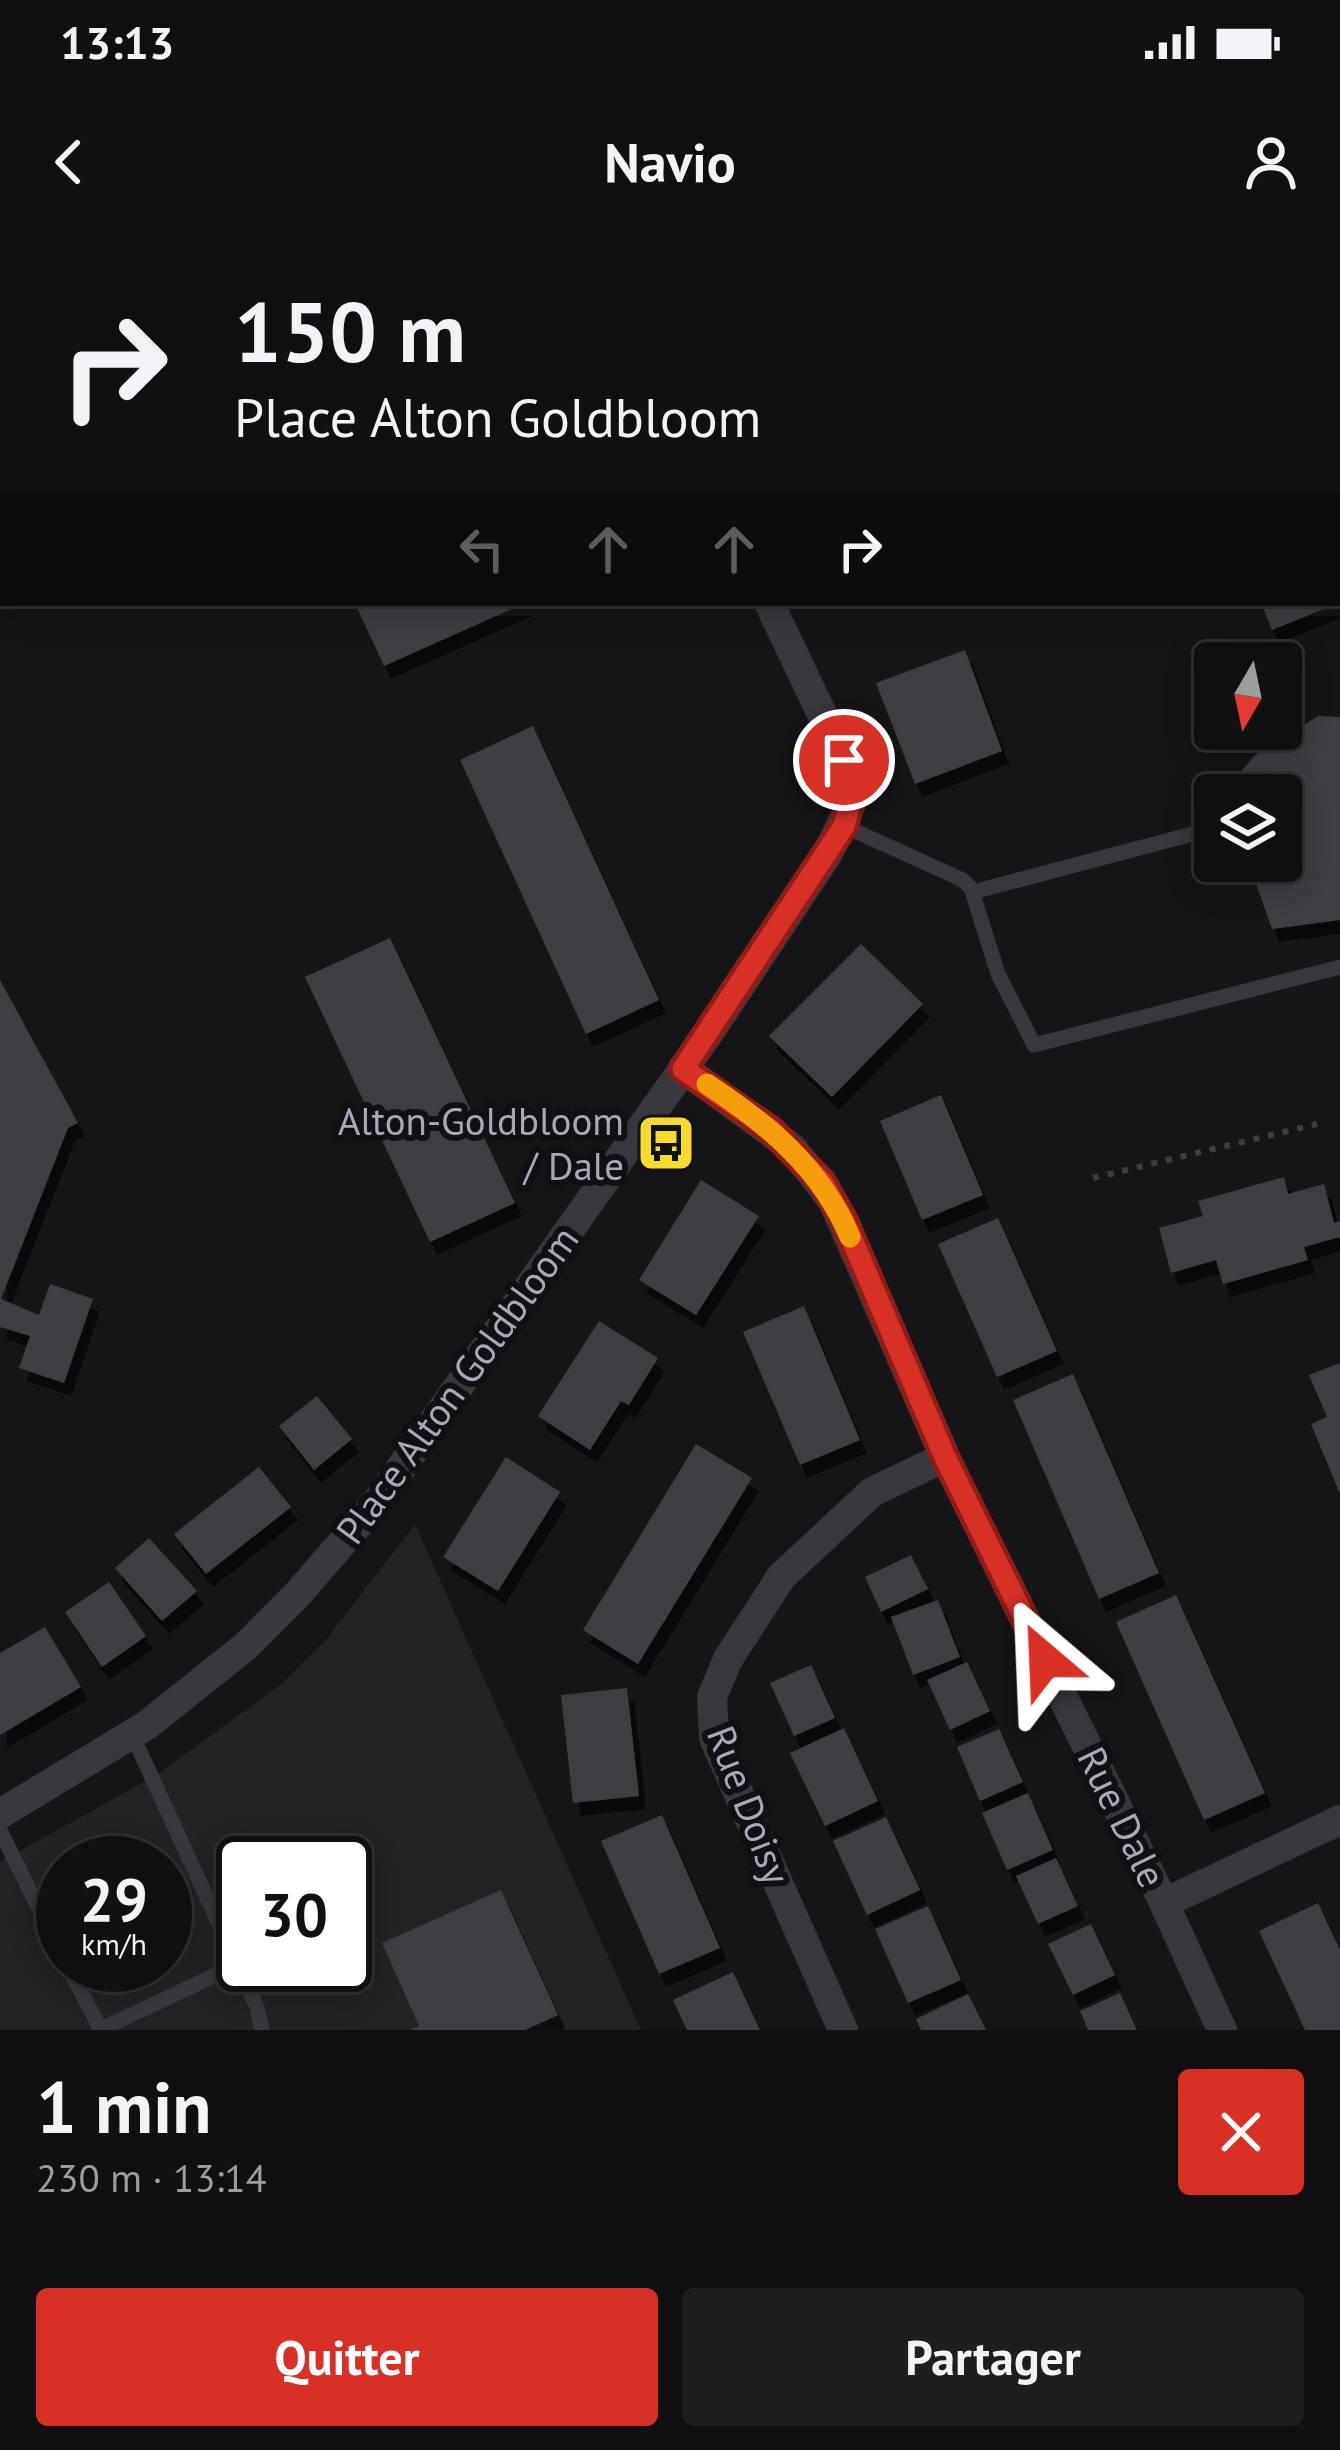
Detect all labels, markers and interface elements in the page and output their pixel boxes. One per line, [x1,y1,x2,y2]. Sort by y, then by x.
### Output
text: 13:13 [60,13,174,71]
text: Navio [604,127,736,197]
icon: back [36,129,102,195]
icon: person [1238,129,1304,195]
text: 150 m [234,276,466,385]
icon: right [36,288,192,444]
text: Place Alton Goldbloom [234,382,761,452]
icon: left [449,516,515,582]
icon: ahead [575,516,641,582]
icon: ahead [701,516,767,582]
icon: right [827,516,893,582]
north arrow [1194,642,1302,750]
map controls [1194,642,1302,882]
pin [793,709,895,811]
icon: arrive [811,727,877,793]
button: layers [1194,774,1302,882]
place label: Alton-Goldbloom / Dale [338,1095,624,1191]
bus stop icon: Alton-Goldbloom / Dale [635,1112,697,1174]
street label: Place Alton Goldbloom [324,1216,589,1554]
position arrow [982,1597,1108,1723]
street label: Rue Doisy [696,1718,803,1891]
street label: Rue Dale [1067,1738,1178,1895]
speed limit sign: 30 [216,1836,372,1992]
text: 29 [80,1860,148,1938]
text: km/h [81,1924,147,1963]
text: 1 min [36,2060,212,2153]
button: close [1178,2069,1304,2195]
text: 230 m · 13:14 [36,2152,267,2203]
button: Quitter [36,2288,658,2426]
button: Partager [682,2288,1304,2426]

